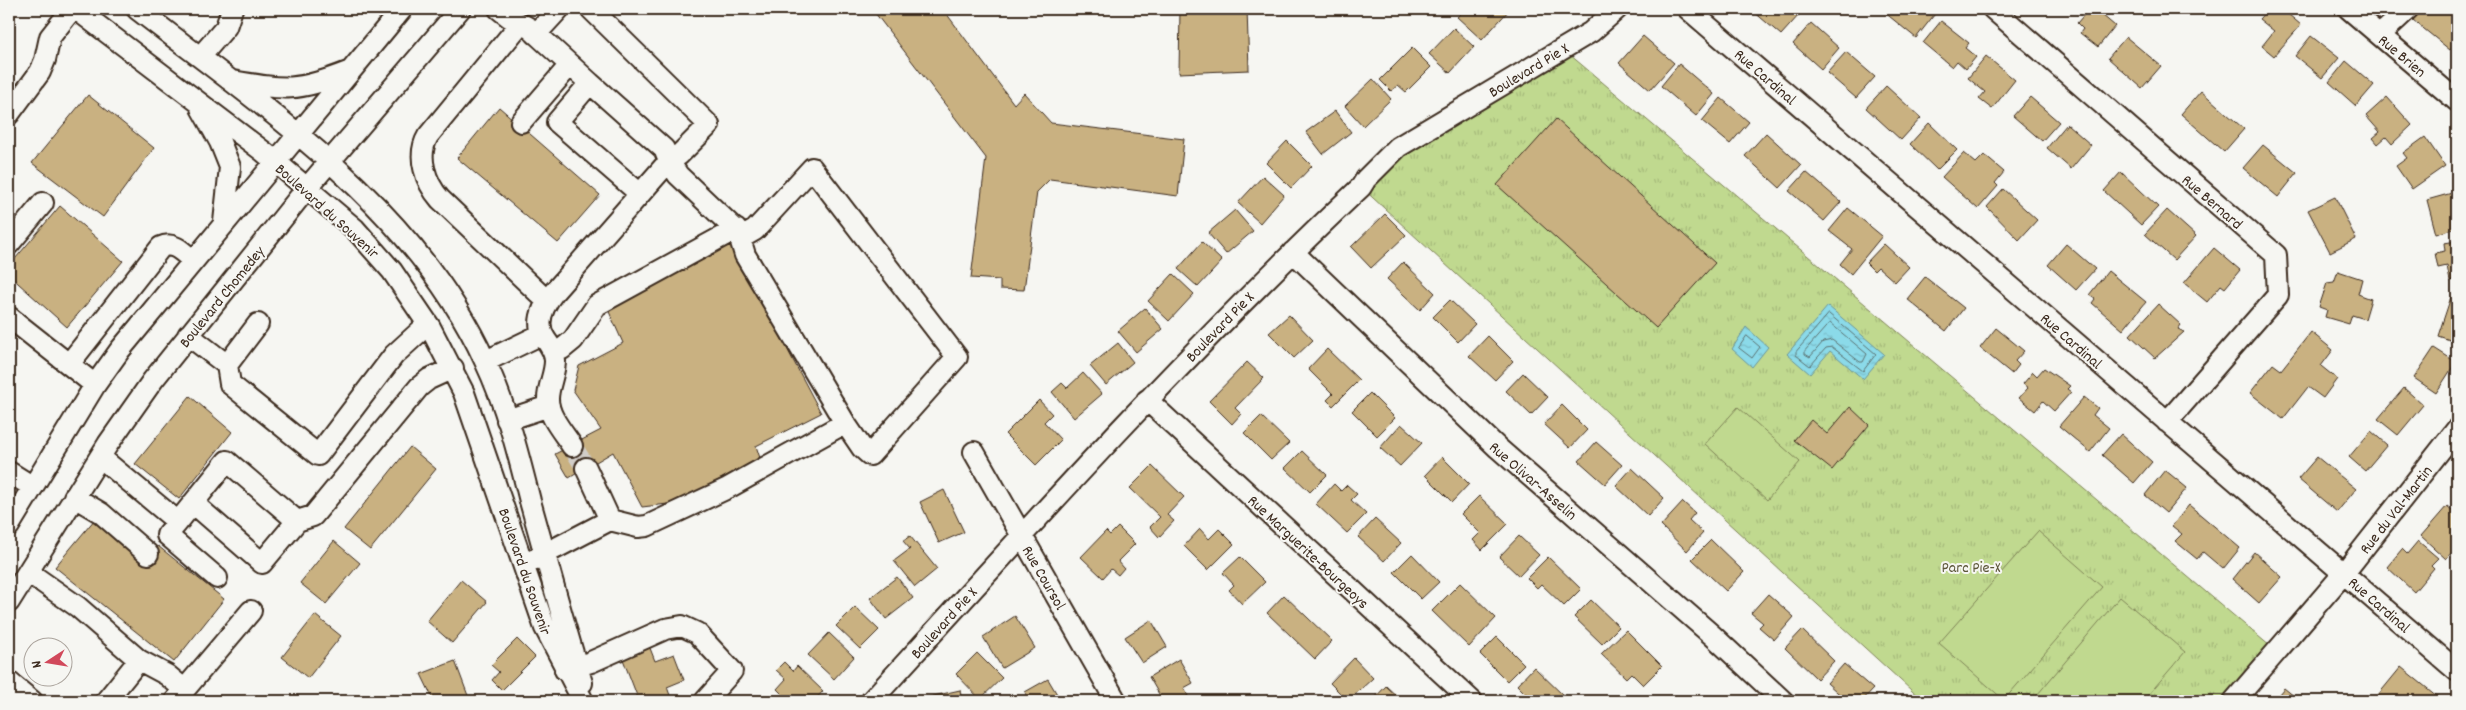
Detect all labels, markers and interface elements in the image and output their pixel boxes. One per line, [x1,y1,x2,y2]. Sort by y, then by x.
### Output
street label: Rue Brien [2372,30,2430,84]
street label: Boulevard Pie X [1485,38,1574,104]
street label: Rue Cardinal [1728,44,1801,112]
street label: Boulevard du Souvenir [269,159,383,265]
street label: Rue Bernard [2176,170,2247,236]
street label: Boulevard Chomedey [175,241,272,353]
street label: Boulevard Pie X [1181,287,1261,368]
street label: Rue Cardinal [2034,308,2107,376]
street label: Rue Olivar-Asselin [1483,437,1582,527]
street label: Rue du Val-Martin [2355,461,2439,560]
street label: Rue Marguerite-Bourgeoys [1242,490,1373,615]
street label: Boulevard du Souvenir [491,505,556,638]
street label: Rue Coursol [1015,542,1071,615]
park label: Parc Pie-X [1941,557,2001,580]
street label: Rue Cardinal [2342,572,2415,640]
street label: Boulevard Pie X [906,582,984,665]
north arrow [22,638,72,688]
text: N [27,659,48,670]

